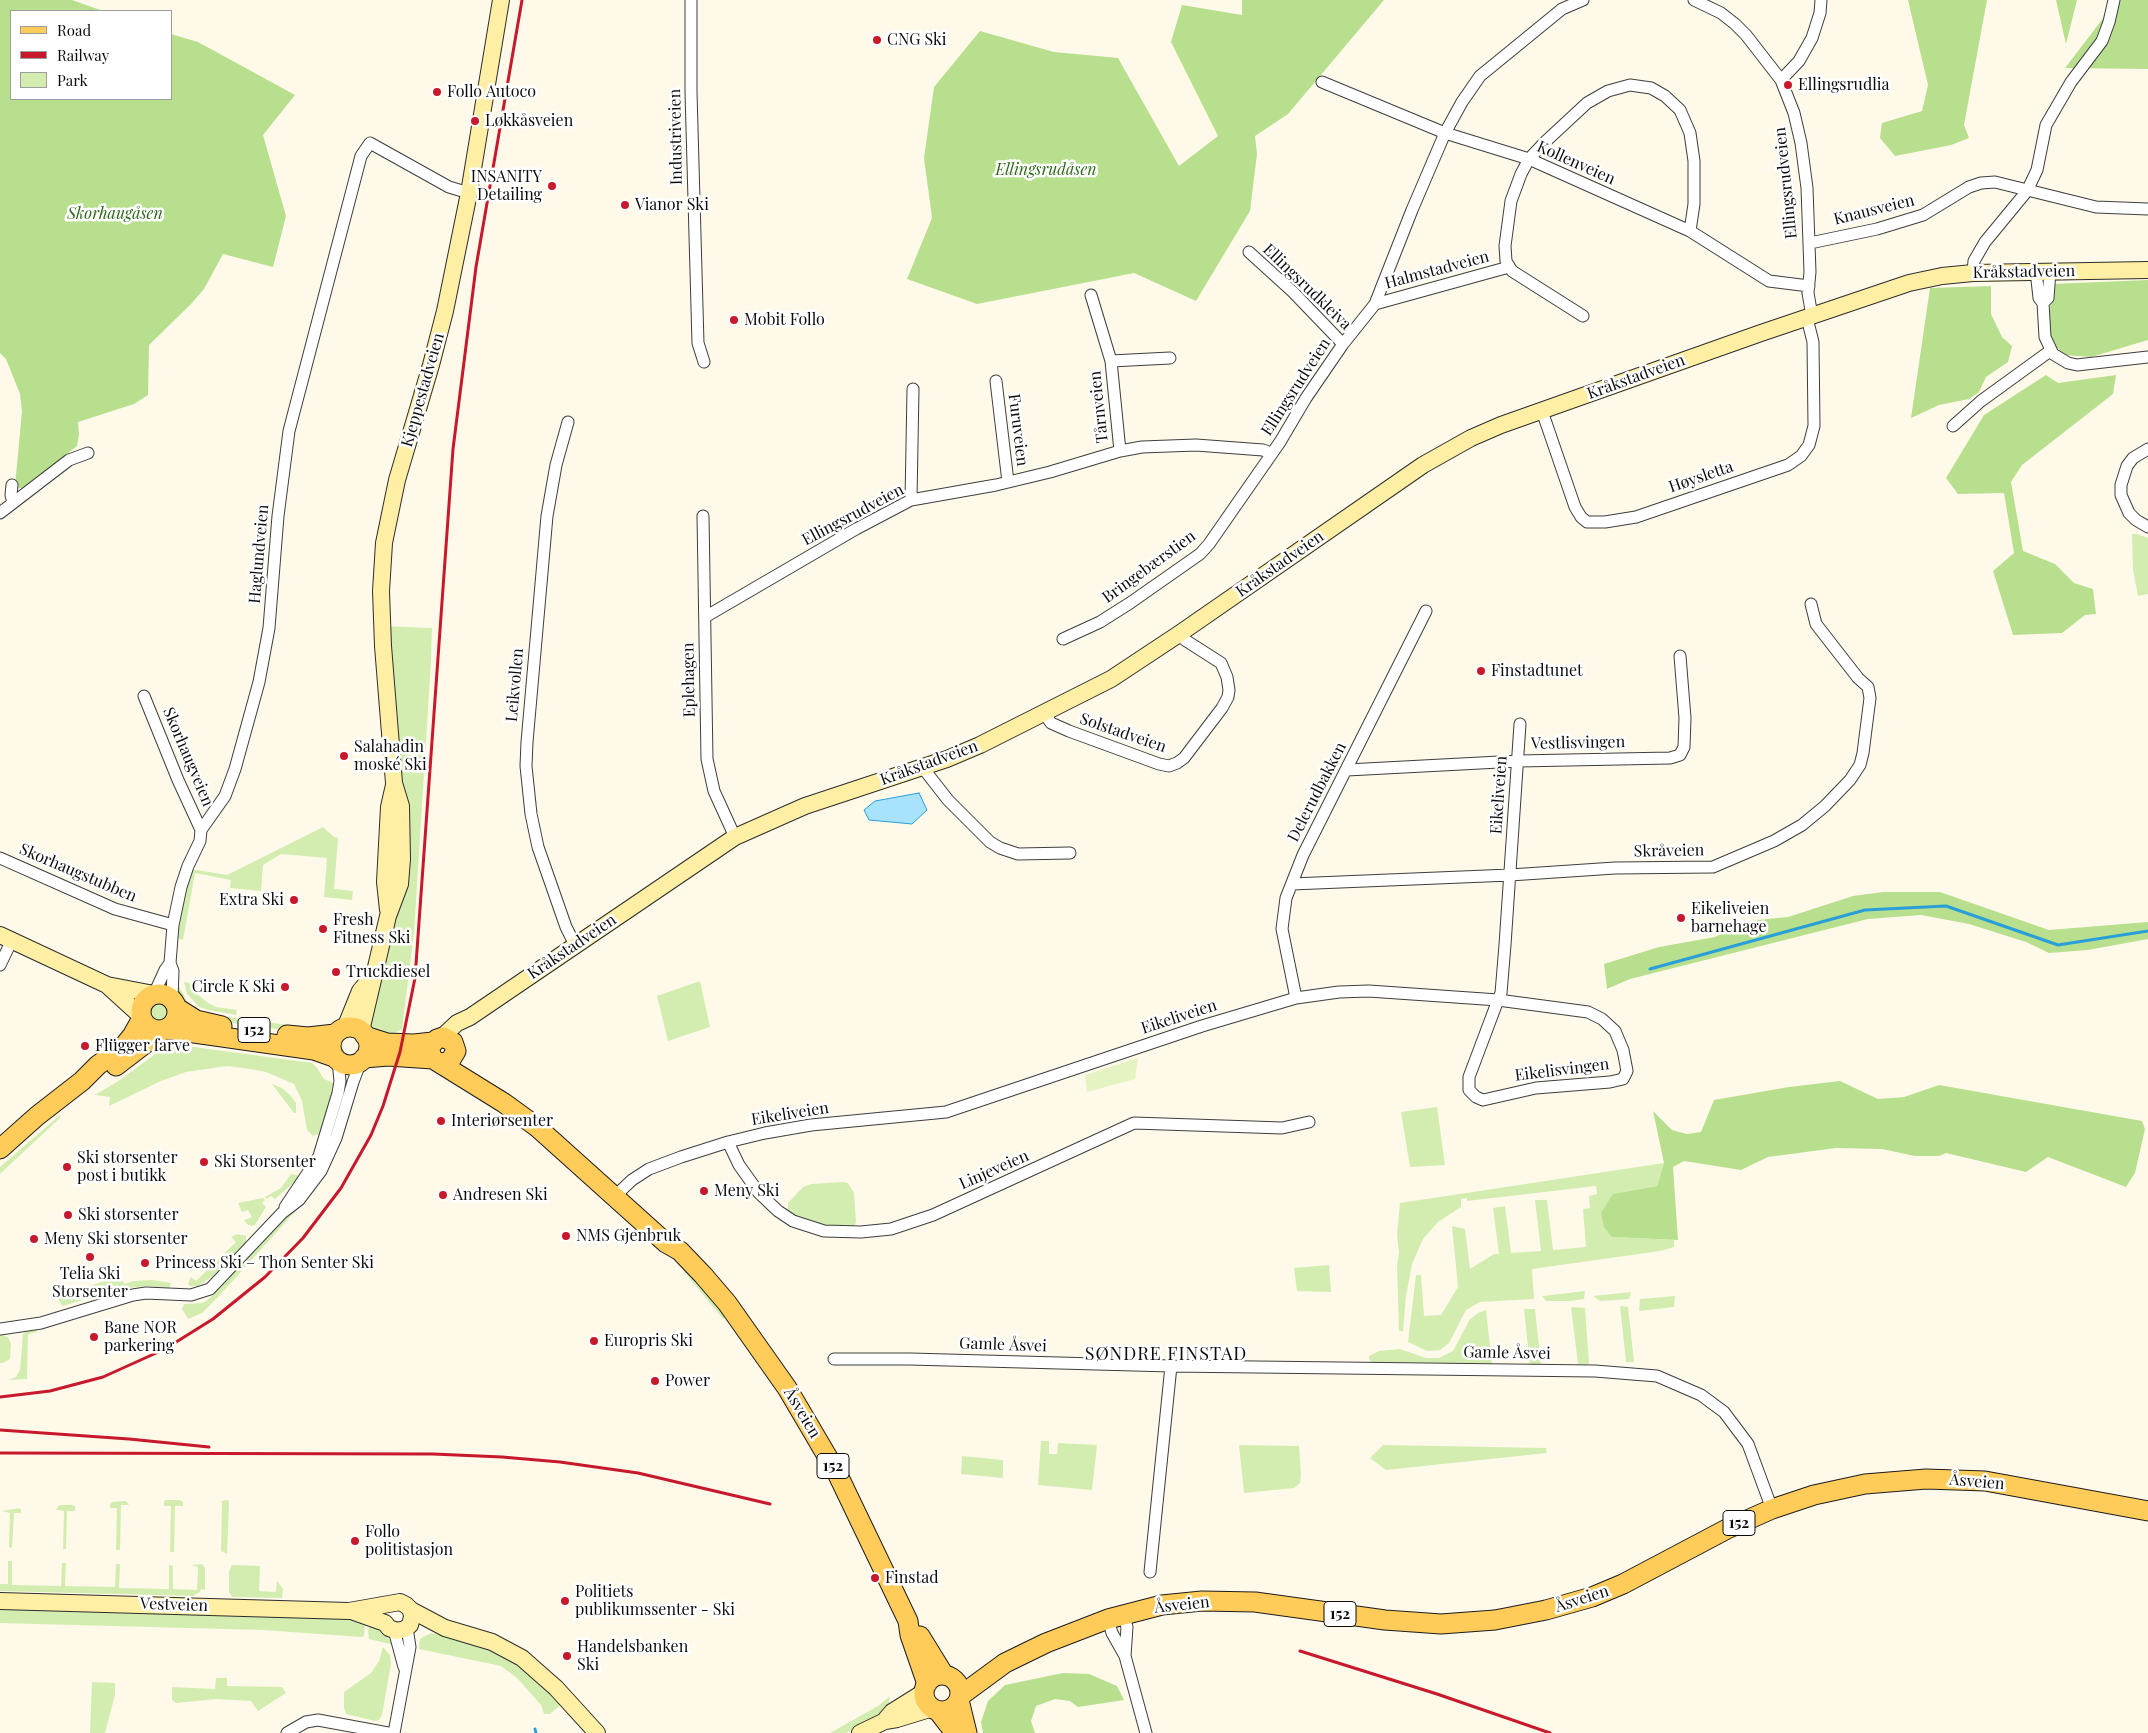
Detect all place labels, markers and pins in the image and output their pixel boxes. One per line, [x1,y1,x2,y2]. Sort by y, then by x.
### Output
place label: CNG Ski [887,30,947,50]
marker: CNG Ski [871,34,883,46]
place label: Ellingsrudlia [1798,75,1889,95]
marker: Ellingsrudlia [1782,79,1794,91]
place label: Follo Autoco [447,82,536,102]
marker: Follo Autoco [431,86,443,98]
place label: Løkkåsveien [485,111,573,131]
marker: Løkkåsveien [469,115,481,127]
place label: INSANITY Detailing [471,167,542,205]
marker: INSANITY Detailing [546,180,558,192]
place label: Vianor Ski [635,195,709,215]
marker: Vianor Ski [619,199,631,211]
place label: Mobit Follo [744,310,825,330]
marker: Mobit Follo [728,314,740,326]
place label: Finstadtunet [1491,661,1583,681]
marker: Finstadtunet [1475,665,1487,677]
place label: Salahadin moské Ski [354,737,427,775]
marker: Salahadin moské Ski [338,750,350,762]
place label: Extra Ski [219,890,284,910]
marker: Extra Ski [288,894,300,906]
place label: Eikeliveien barnehage [1691,899,1769,937]
place label: Fresh Fitness Ski [333,910,411,948]
marker: Eikeliveien barnehage [1675,912,1687,924]
marker: Fresh Fitness Ski [317,923,329,935]
place label: Truckdiesel [346,962,430,982]
marker: Truckdiesel [330,966,342,978]
place label: Circle K Ski [192,977,275,997]
marker: Circle K Ski [279,981,291,993]
place label: Flügger farve [95,1036,190,1056]
marker: Flügger farve [79,1040,91,1052]
place label: Interiørsenter [451,1111,553,1131]
marker: Interiørsenter [435,1115,447,1127]
place label: Ski storsenter post i butikk [77,1148,177,1186]
place label: Ski Storsenter [214,1152,316,1172]
marker: Ski Storsenter [198,1156,210,1168]
marker: Ski storsenter post i butikk [61,1161,73,1173]
place label: Meny Ski [714,1181,779,1201]
place label: Andresen Ski [453,1185,548,1205]
marker: Meny Ski [698,1185,710,1197]
marker: Andresen Ski [437,1189,449,1201]
place label: Ski storsenter [78,1205,178,1225]
marker: Ski storsenter [62,1209,74,1221]
place label: NMS Gjenbruk [576,1226,681,1246]
place label: Meny Ski storsenter [44,1229,188,1249]
marker: NMS Gjenbruk [560,1230,572,1242]
marker: Meny Ski storsenter [28,1233,40,1245]
marker: Telia Ski Storsenter [84,1251,96,1263]
place label: Princess Ski – Thon Senter Ski [155,1253,374,1273]
marker: Princess Ski – Thon Senter Ski [139,1257,151,1269]
place label: Telia Ski Storsenter [52,1264,128,1302]
place label: Bane NOR parkering [104,1318,177,1356]
marker: Bane NOR parkering [88,1331,100,1343]
place label: Europris Ski [604,1331,693,1351]
marker: Europris Ski [588,1335,600,1347]
place label: Power [665,1371,710,1391]
marker: Power [649,1375,661,1387]
place label: Follo politistasjon [365,1522,453,1560]
marker: Follo politistasjon [349,1535,361,1547]
place label: Finstad [885,1568,938,1588]
marker: Finstad [869,1572,881,1584]
place label: Politiets publikumssenter - Ski [575,1582,735,1620]
marker: Politiets publikumssenter - Ski [559,1595,571,1607]
place label: Handelsbanken Ski [577,1637,688,1675]
marker: Handelsbanken Ski [561,1650,573,1662]

